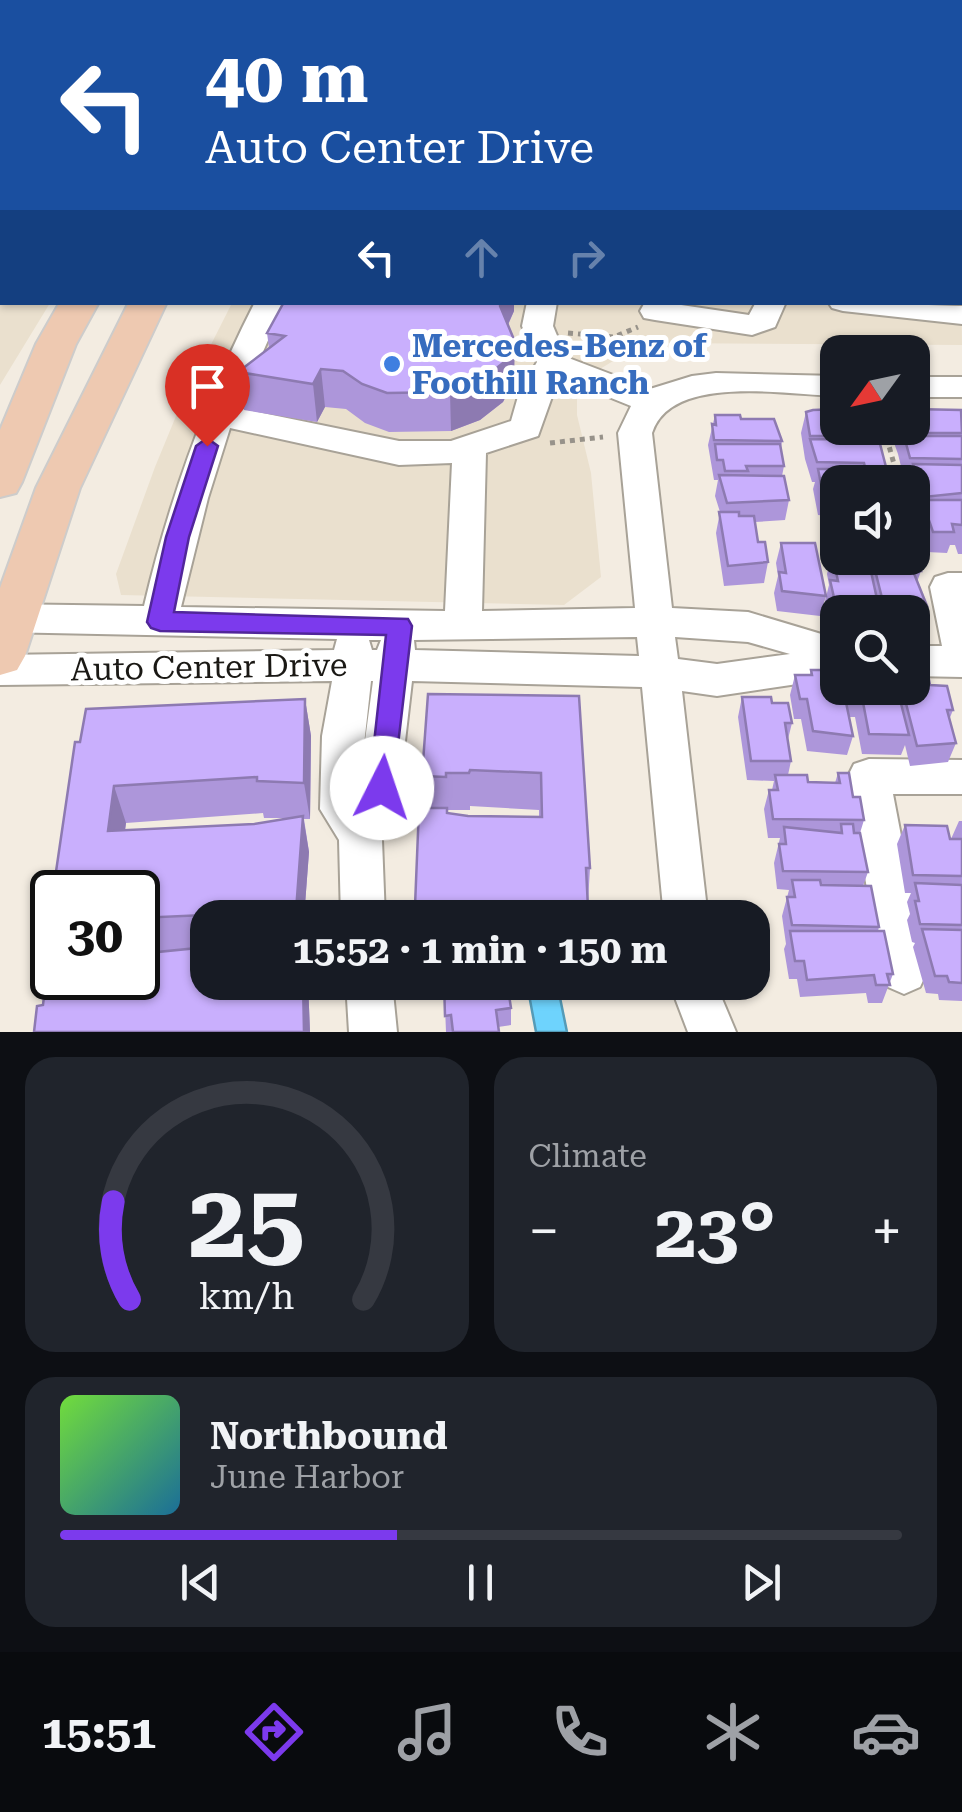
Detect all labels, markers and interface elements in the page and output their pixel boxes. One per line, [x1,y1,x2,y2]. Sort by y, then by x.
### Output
text: 40 m [205,37,369,119]
icon: left [40,40,170,170]
text: Auto Center Drive [205,121,594,174]
icon: left [349,230,404,285]
icon: ahead [454,230,509,285]
icon: right [559,230,614,285]
place label: Mercedes-Benz of Foothill Ranch [412,327,708,402]
north arrow [820,335,930,445]
map controls [820,335,930,705]
pin [165,344,250,447]
marker: Mercedes-Benz of Foothill Ranch [381,353,403,375]
icon: arrive [180,359,235,414]
button: sound [820,465,930,575]
button: search [820,595,930,705]
street label: Auto Center Drive [70,646,348,688]
position arrow [330,736,434,840]
speed limit sign: 30 [30,870,160,1000]
text: 15:52 · 1 min · 150 m [293,928,667,972]
text: Climate [529,1137,647,1175]
text: 25 [189,1161,305,1282]
text: 23° [655,1187,776,1275]
text: − [529,1199,559,1263]
text: + [871,1199,902,1263]
text: km/h [199,1276,295,1318]
text: Northbound [210,1414,448,1458]
text: June Harbor [210,1458,404,1496]
icon: previous [173,1555,228,1610]
icon: pause [453,1555,508,1610]
icon: next [734,1555,789,1610]
icon: directions [239,1697,309,1767]
icon: music [392,1697,462,1767]
icon: phone [545,1697,615,1767]
icon: climate [698,1697,768,1767]
icon: car [851,1697,921,1767]
text: 15:51 [41,1706,156,1759]

